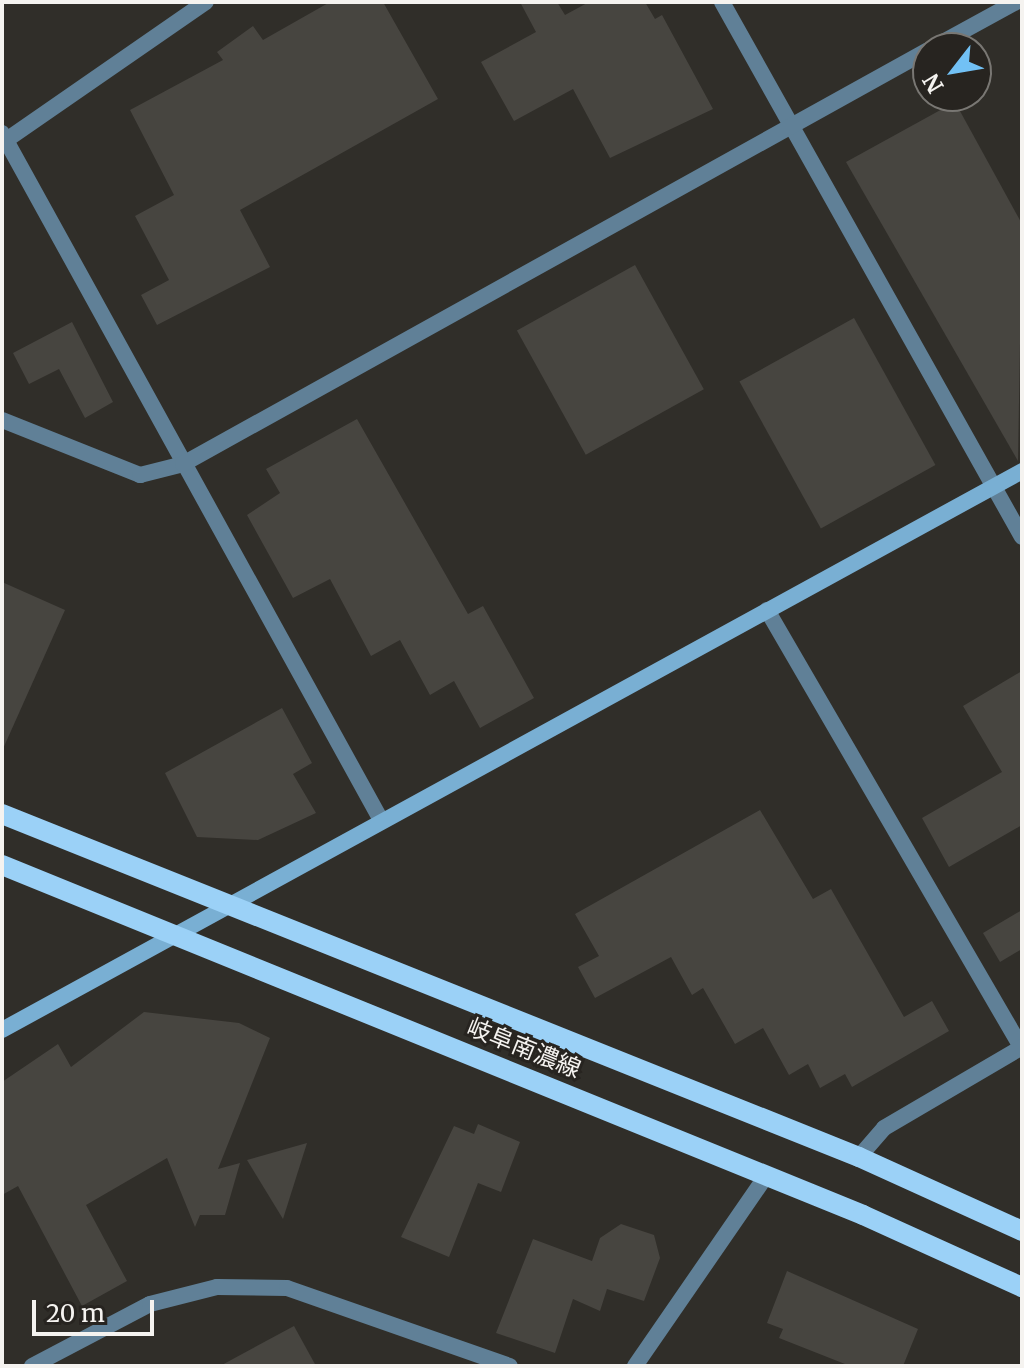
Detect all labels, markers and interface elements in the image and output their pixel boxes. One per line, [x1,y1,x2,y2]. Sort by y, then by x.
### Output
north arrow [912,32,992,112]
text: N [917,69,950,98]
street label: 岐阜南濃線 [463,1012,585,1084]
scale bar [36,1284,158,1334]
text: 20 m [46,1298,105,1329]

